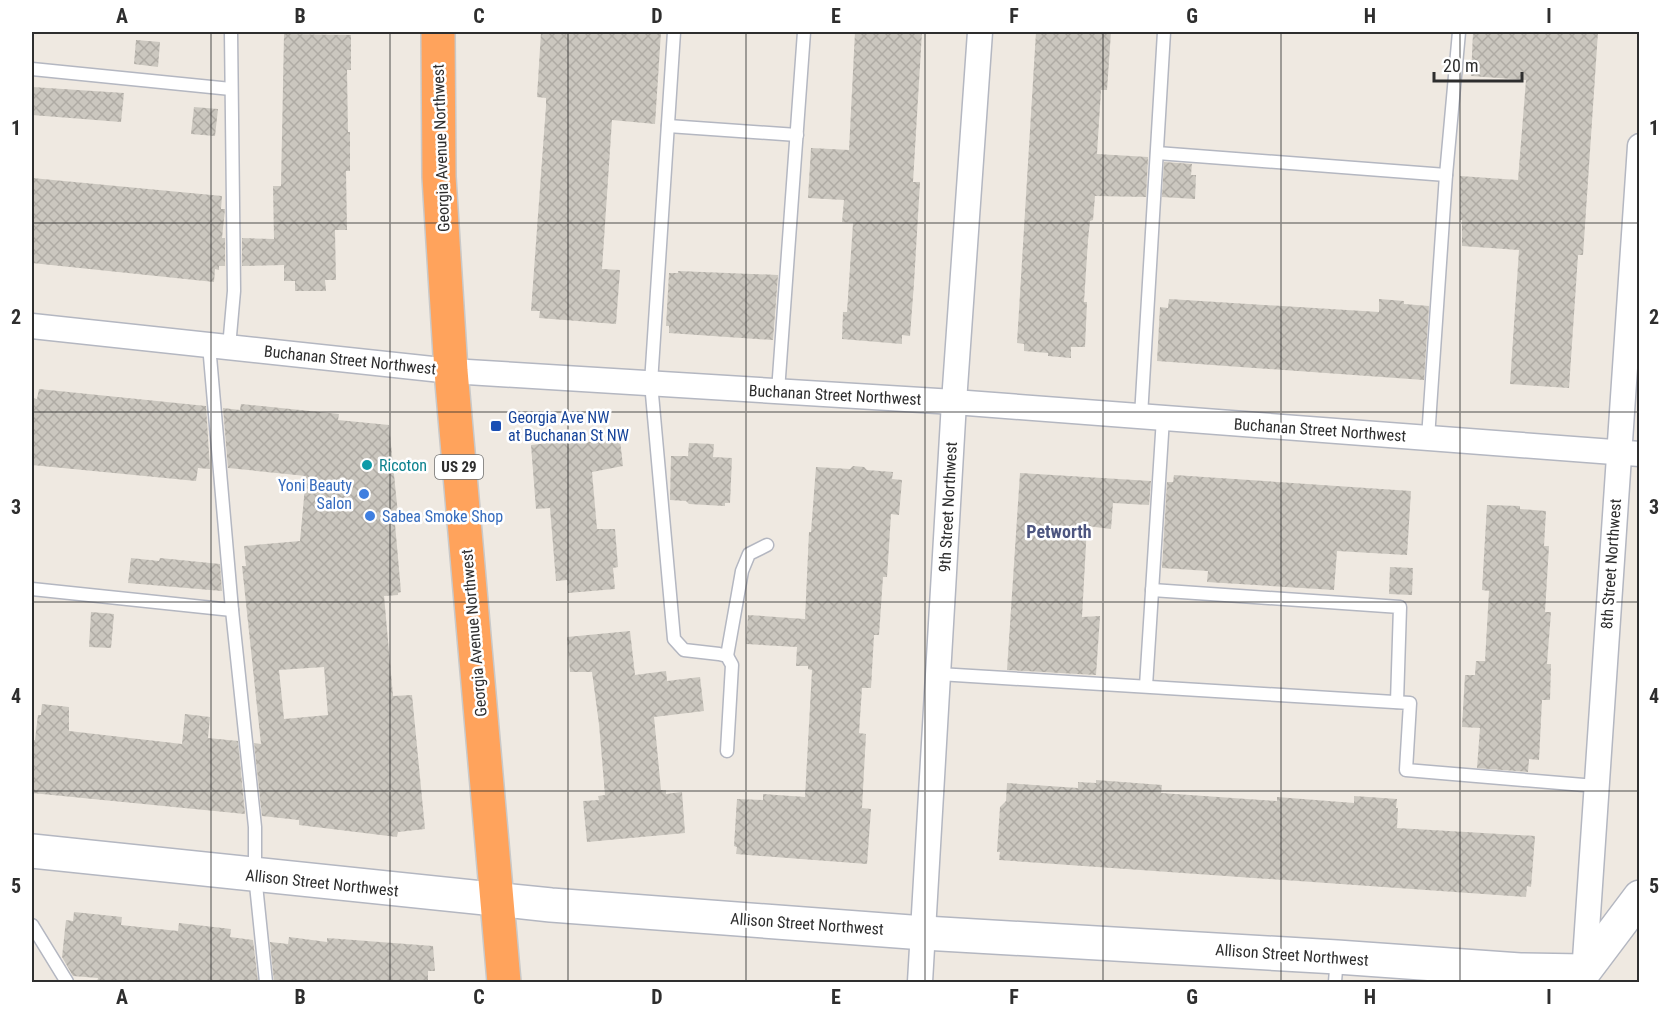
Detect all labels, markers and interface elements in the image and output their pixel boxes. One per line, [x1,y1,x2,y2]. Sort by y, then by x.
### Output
text: A [116,4,128,28]
text: B [294,4,306,28]
text: C [473,4,485,28]
text: D [651,4,663,28]
text: E [831,4,841,28]
text: F [1009,4,1019,28]
text: G [1186,4,1198,28]
text: H [1364,4,1376,28]
text: I [1546,4,1552,28]
scale bar [1434,45,1522,83]
text: 20 m [1443,55,1478,76]
street label: Georgia Avenue Northwest [429,63,453,232]
text: 1 [11,116,21,140]
text: 1 [1649,116,1659,140]
text: 2 [11,305,21,329]
text: 2 [1649,305,1659,329]
street label: Buchanan Street Northwest [263,342,437,379]
street label: Buchanan Street Northwest [748,381,922,409]
place label: Georgia Ave NW at Buchanan St NW [508,408,629,445]
street label: Buchanan Street Northwest [1233,414,1407,446]
marker: Georgia Ave NW at Buchanan St NW [489,419,503,433]
street label: 9th Street Northwest [935,441,961,573]
road number: US 29 [435,455,483,479]
place label: Ricoton [379,456,427,475]
marker: Ricoton [360,458,374,472]
place label: Yoni Beauty Salon [278,476,352,513]
marker: Yoni Beauty Salon [357,487,371,501]
text: 3 [11,495,21,519]
text: 3 [1649,495,1659,519]
street label: 8th Street Northwest [1597,498,1625,630]
place label: Sabea Smoke Shop [382,507,503,526]
marker: Sabea Smoke Shop [363,509,377,523]
district label: Petworth [1026,521,1092,542]
street label: Georgia Avenue Northwest [457,548,491,717]
text: 4 [11,684,21,708]
text: 4 [1649,684,1659,708]
street label: Allison Street Northwest [245,866,400,901]
text: 5 [11,874,21,898]
text: 5 [1649,874,1659,898]
street label: Allison Street Northwest [730,909,885,939]
street label: Allison Street Northwest [1215,940,1370,970]
text: A [116,985,128,1009]
text: B [294,985,306,1009]
text: C [473,985,485,1009]
text: D [651,985,663,1009]
text: E [831,985,841,1009]
text: F [1009,985,1019,1009]
text: G [1186,985,1198,1009]
text: H [1364,985,1376,1009]
text: I [1546,985,1552,1009]

